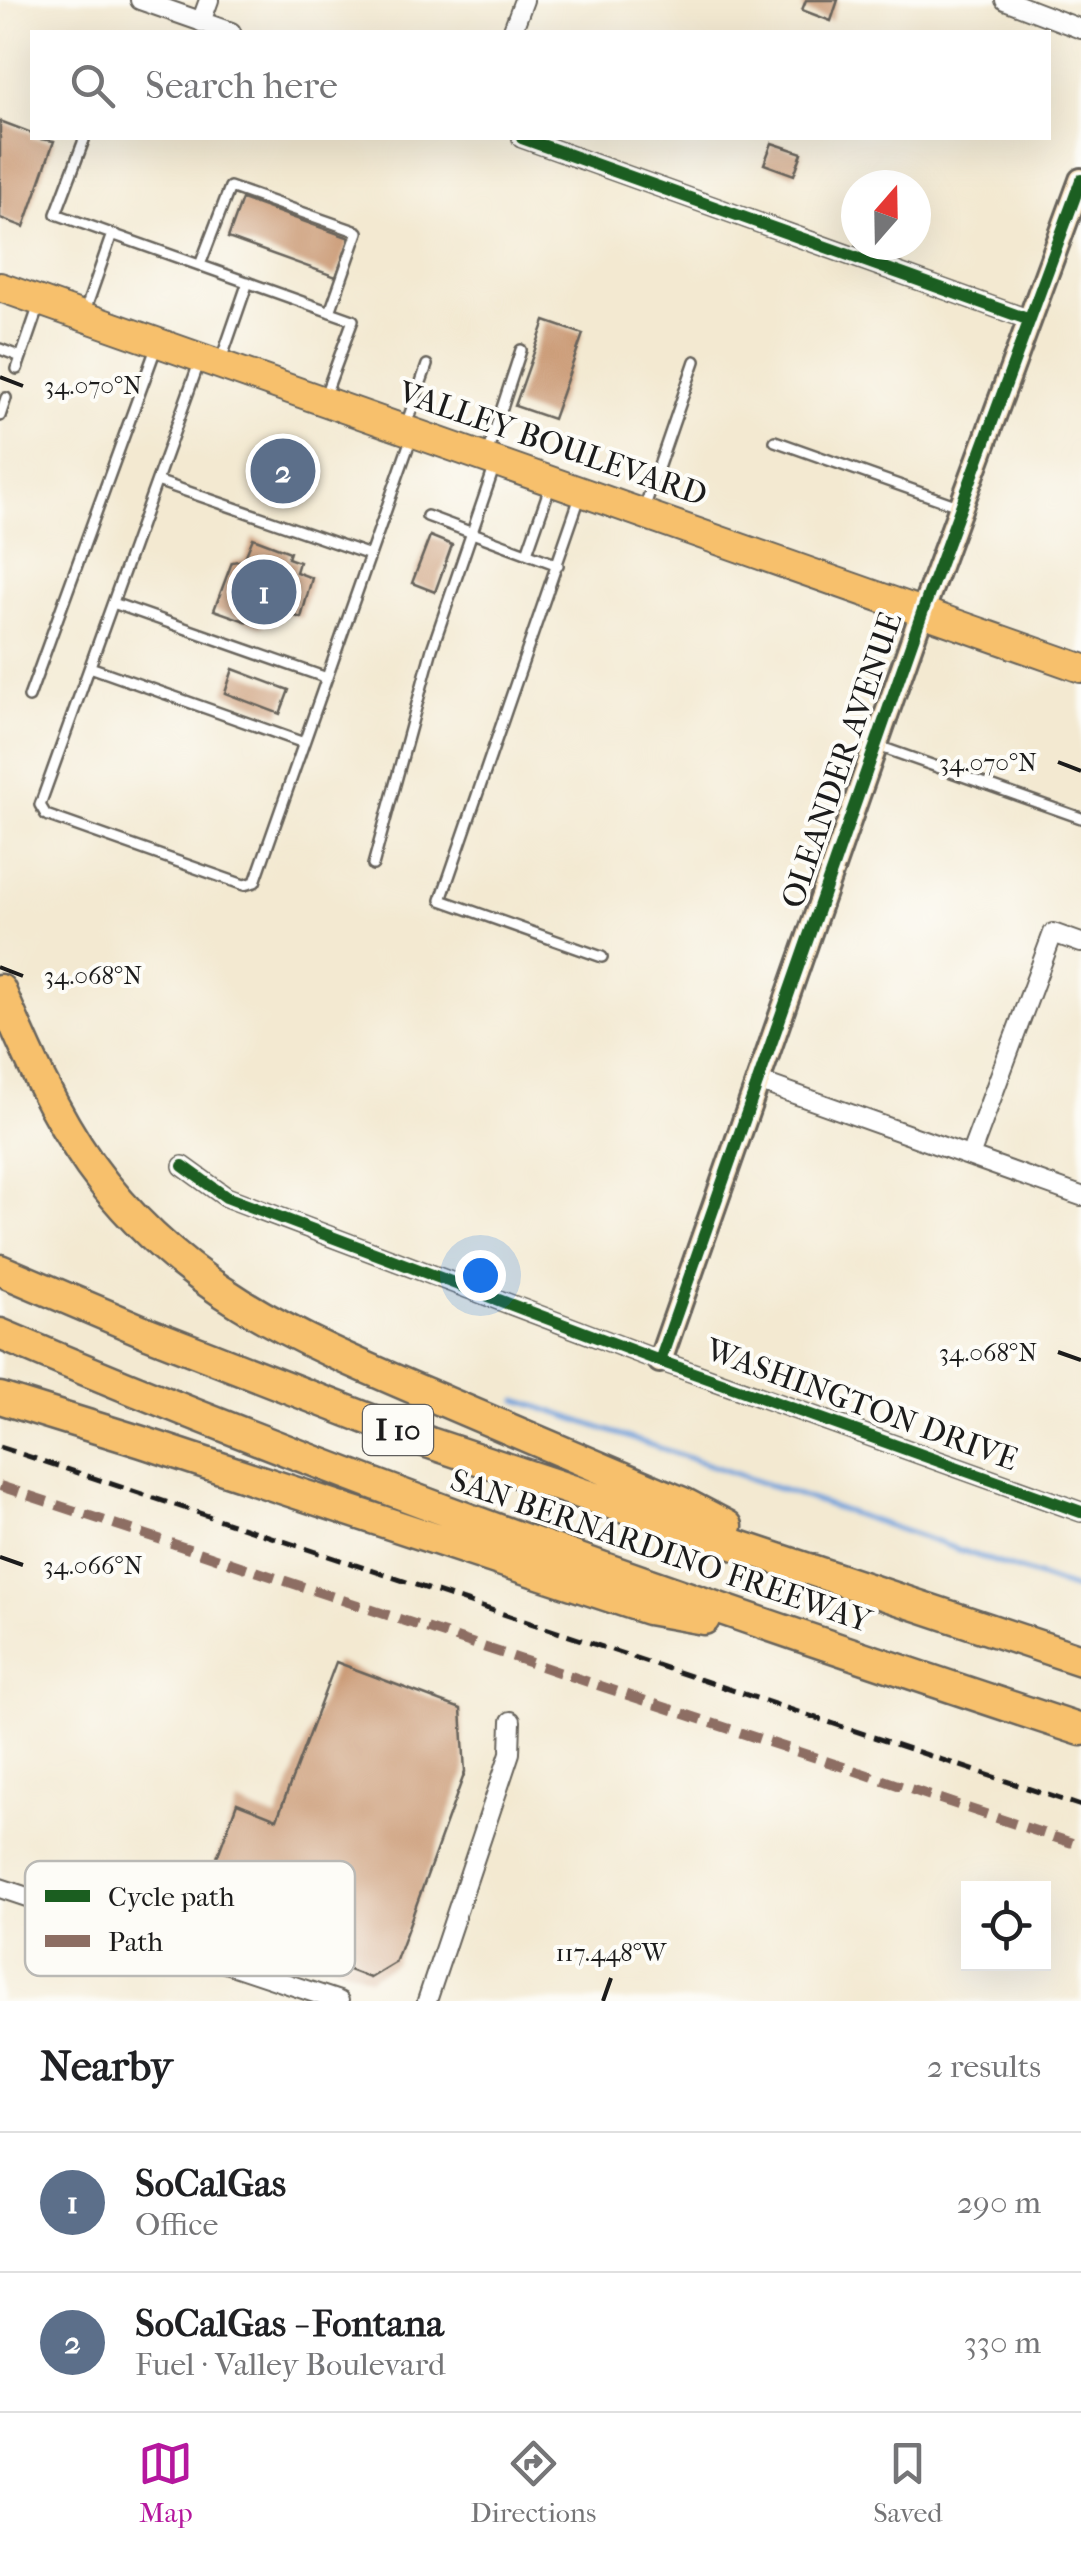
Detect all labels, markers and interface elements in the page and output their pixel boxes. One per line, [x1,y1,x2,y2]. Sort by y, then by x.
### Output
search box [30,30,1051,140]
icon: search [65,58,120,113]
text: Search here [145,63,338,108]
north arrow [841,170,931,260]
text: 34.070°N [44,371,142,400]
street label: VALLEY BOULEVARD [393,373,712,514]
pin: 2 [250,434,316,508]
pin: 1 [232,554,296,630]
street label: OLEANDER AVENUE [773,607,909,913]
text: 34.070°N [939,748,1037,777]
text: 34.068°N [44,961,142,990]
your location [455,1250,506,1301]
street label: WASHINGTON DRIVE [700,1330,1023,1478]
text: 34.068°N [939,1338,1037,1367]
road number: I 10 [363,1405,433,1455]
street label: SAN BERNARDINO FREEWAY [446,1461,877,1640]
text: 34.066°N [43,1551,143,1580]
legend [25,1861,355,1976]
text: Cycle path [108,1880,235,1913]
map controls [961,1881,1051,1971]
button: locate [961,1881,1051,1971]
text: Path [108,1925,164,1958]
text: 117.448°W [556,1938,668,1967]
text: Nearby [40,2042,172,2091]
text: 2 results [927,2048,1041,2085]
text: SoCalGas [135,2161,286,2206]
text: 1 [67,2184,78,2221]
text: 290 m [957,2184,1041,2221]
text: Office [135,2206,218,2243]
text: SoCalGas - Fontana [135,2301,444,2346]
text: 2 [64,2324,81,2361]
text: 330 m [964,2324,1041,2361]
text: Fuel · Valley Boulevard [135,2346,445,2383]
tab: Map [138,2436,193,2529]
tab: Directions [470,2436,596,2529]
tab: Saved [873,2436,943,2529]

